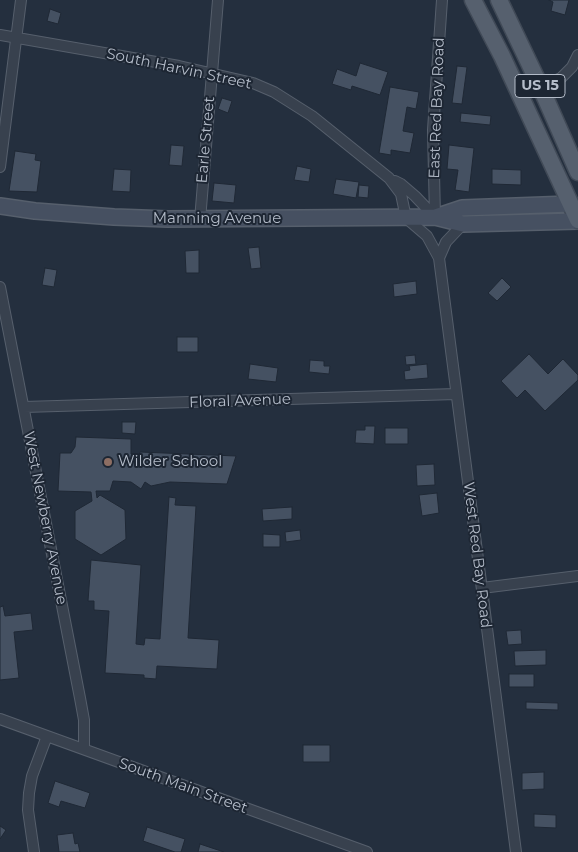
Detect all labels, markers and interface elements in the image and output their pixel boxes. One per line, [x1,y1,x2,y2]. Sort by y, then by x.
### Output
street label: East Red Bay Road [426,37,448,179]
street label: South Harvin Street [105,45,253,93]
road number: US 15 [515,74,565,98]
street label: Earle Street [193,96,219,184]
street label: Manning Avenue [153,210,281,228]
street label: Floral Avenue [189,390,291,412]
street label: West Newberry Avenue [19,430,71,606]
place label: Wilder School [118,453,222,471]
marker: Wilder School [102,456,114,468]
street label: West Red Bay Road [459,481,495,629]
street label: South Main Street [116,754,250,818]

